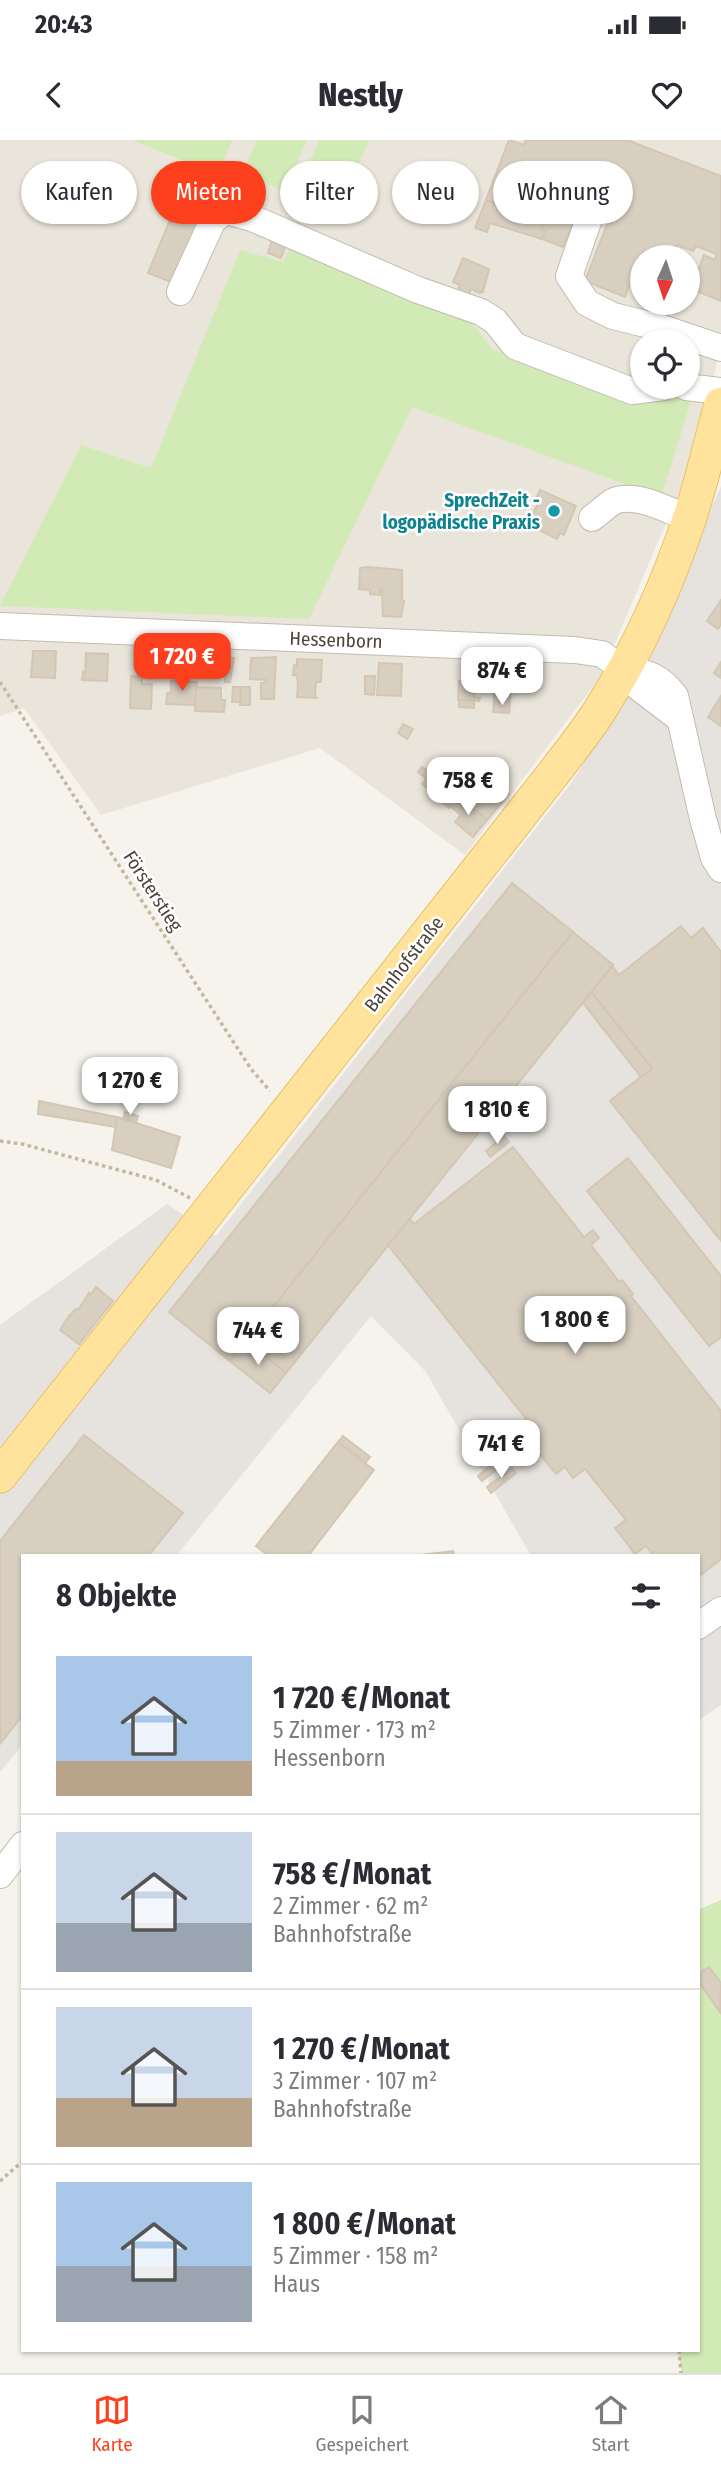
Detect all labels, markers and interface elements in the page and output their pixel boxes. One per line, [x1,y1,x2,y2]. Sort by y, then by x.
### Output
text: 20:43 [35,9,92,40]
icon: back [35,76,73,114]
text: Nestly [318,76,403,114]
icon: heart [648,76,686,114]
chip: Kaufen [21,161,137,224]
chip: Mieten [151,161,266,224]
chip: Filter [280,161,378,224]
chip: Neu [392,161,479,224]
chip: Wohnung [493,161,633,224]
north arrow [630,245,700,315]
map controls [630,245,700,399]
button: locate [630,329,700,399]
place label: SprechZeit - logopädische Praxis [383,489,541,534]
marker: SprechZeit - logopädische Praxis [546,503,562,519]
street label: Hessenborn [289,627,383,653]
pin: 1 720 € [117,634,247,693]
text: 1 720 € [150,642,214,670]
pin: 874 € [453,648,551,707]
text: 874 € [477,656,527,684]
pin: 758 € [419,758,517,817]
text: 758 € [443,766,493,794]
street label: Försterstieg [119,846,188,936]
street label: Bahnhofstraße [360,912,448,1016]
pin: 1 270 € [65,1058,195,1117]
text: 1 270 € [98,1066,162,1094]
pin: 1 810 € [432,1086,562,1146]
text: 1 810 € [464,1095,530,1123]
pin: 1 800 € [510,1296,640,1356]
text: 1 800 € [541,1305,609,1333]
pin: 744 € [209,1308,307,1367]
text: 744 € [233,1316,283,1344]
pin: 741 € [452,1420,550,1480]
text: 741 € [478,1429,524,1457]
icon: filters [627,1577,665,1615]
text: 8 Objekte [56,1578,177,1614]
text: 1 720 €/Monat [273,1680,450,1716]
icon: home [112,1684,196,1768]
text: 5 Zimmer · 173 m² [273,1716,436,1744]
text: Hessenborn [273,1744,386,1772]
text: 758 €/Monat [273,1856,431,1892]
icon: home [112,1860,196,1944]
text: 2 Zimmer · 62 m² [273,1892,428,1920]
text: Bahnhofstraße [273,1920,412,1948]
text: 1 270 €/Monat [273,2031,450,2067]
icon: home [112,2035,196,2119]
text: 3 Zimmer · 107 m² [273,2067,437,2095]
text: Bahnhofstraße [273,2095,412,2123]
text: 1 800 €/Monat [273,2206,456,2242]
icon: home [112,2210,196,2294]
text: 5 Zimmer · 158 m² [273,2242,438,2270]
text: Haus [273,2270,320,2298]
tab: Karte [91,2391,133,2456]
tab: Gespeichert [316,2391,409,2456]
tab: Start [592,2391,630,2456]

